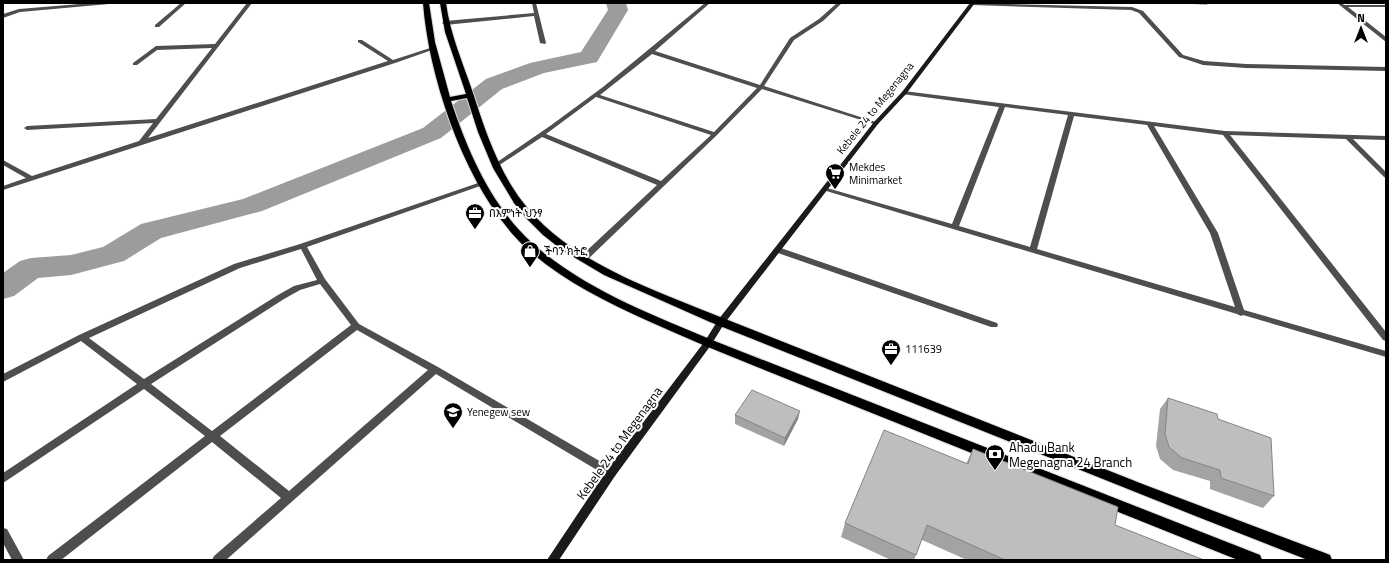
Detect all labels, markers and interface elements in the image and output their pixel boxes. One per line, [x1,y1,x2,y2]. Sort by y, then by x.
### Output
north arrow [1341,8,1381,48]
text: N [1357,10,1365,26]
street label: Kebele 24 to Megenagna [833,58,918,158]
place label: Mekdes Minimarket [849,159,902,188]
supermarket icon: Mekdes Minimarket [824,162,846,190]
office icon: በእምነት ህንፃ [464,202,486,230]
place label: በእምነት ህንፃ [489,205,543,221]
shop icon: ችባን ክትፎ [519,240,541,268]
place label: ችባን ክትፎ [544,243,588,259]
office icon: 111639 [880,338,902,366]
place label: 111639 [905,341,942,357]
street label: Kebele 24 to Megenagna [571,382,667,504]
school or university icon: Yenegew sew [442,401,464,429]
place label: Yenegew sew [467,404,531,420]
place label: Ahadu Bank Megenagna 24 Branch [1009,437,1132,472]
bank icon: Ahadu Bank Megenagna 24 Branch [984,443,1006,471]

